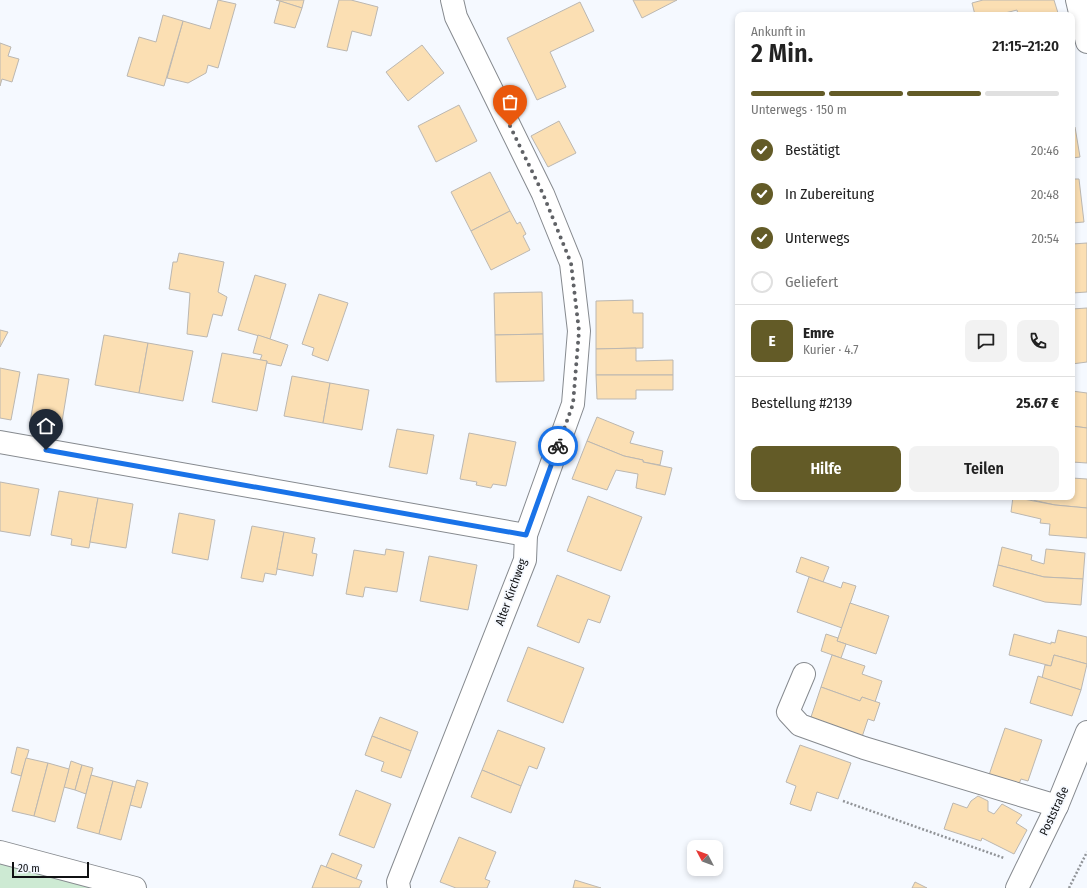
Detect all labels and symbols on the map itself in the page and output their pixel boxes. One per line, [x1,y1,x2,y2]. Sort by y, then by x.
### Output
pin [493,85,527,126]
pin [29,409,63,450]
courier [538,426,578,466]
street label: Alter Kirchweg [492,556,530,627]
street label: Poststraße [1037,784,1071,838]
north arrow [687,840,723,876]
scale bar [12,860,89,879]

